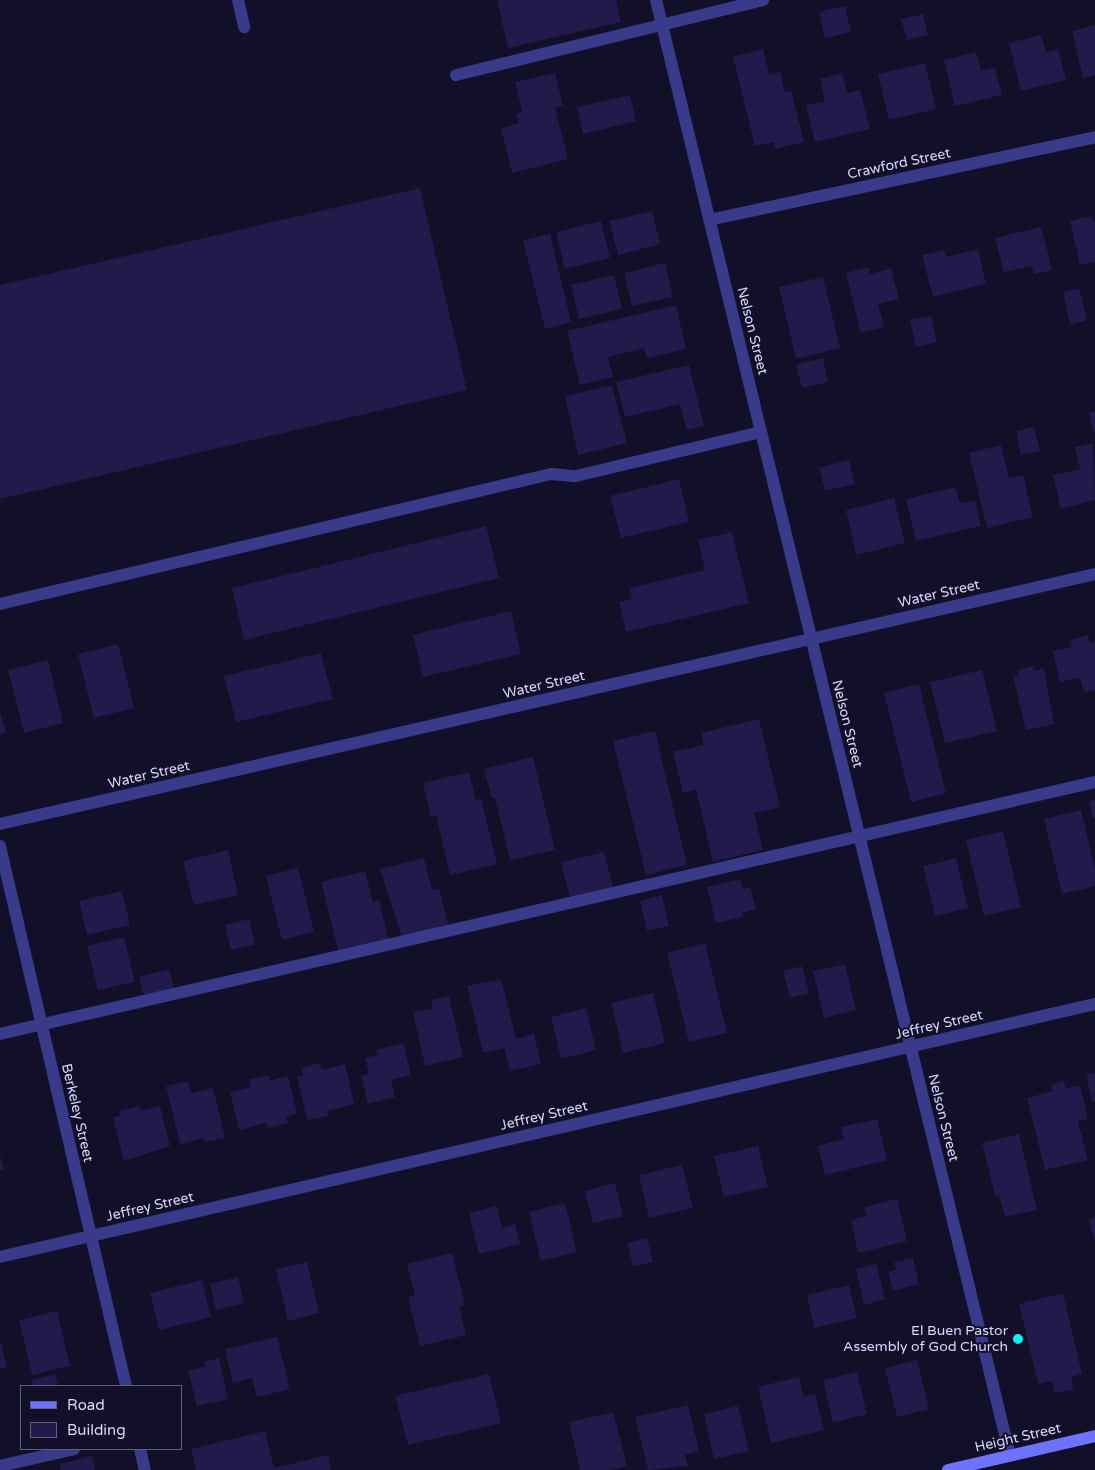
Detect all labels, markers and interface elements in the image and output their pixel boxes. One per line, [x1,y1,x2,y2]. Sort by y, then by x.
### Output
street label: Crawford Street [846,145,952,183]
street label: Nelson Street [733,285,771,377]
street label: Water Street [896,576,982,612]
street label: Water Street [501,667,587,703]
street label: Nelson Street [828,678,866,770]
street label: Water Street [106,757,192,793]
street label: Jeffrey Street [894,1007,984,1043]
street label: Berkeley Street [57,1062,97,1164]
street label: Nelson Street [924,1072,962,1164]
street label: Jeffrey Street [499,1098,589,1134]
street label: Jeffrey Street [105,1189,195,1225]
place label: El Buen Pastor Assembly of God Church [843,1323,1008,1355]
marker: El Buen Pastor Assembly of God Church [1012,1333,1024,1345]
legend [20,1385,182,1450]
text: Road [67,1396,105,1414]
street label: Height Street [973,1420,1063,1456]
text: Building [67,1421,126,1439]

